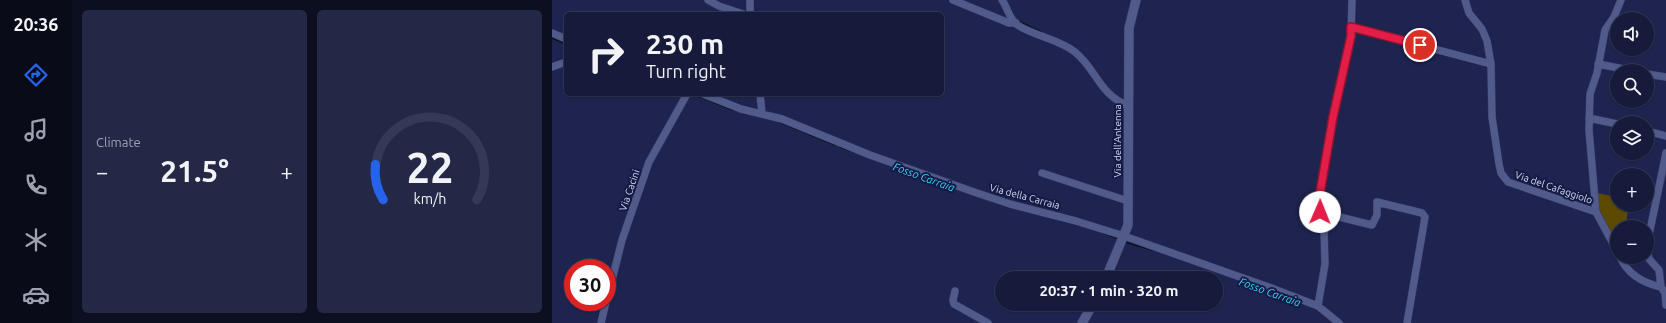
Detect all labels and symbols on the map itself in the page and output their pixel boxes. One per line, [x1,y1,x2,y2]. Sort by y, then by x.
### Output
pin [1403,28,1437,62]
street label: Via dell'Antenna [1112,104,1123,178]
water label: Fosso Carraia [892,160,957,194]
street label: Via Cacini [617,168,642,212]
street label: Via del Cafaggiolo [1514,169,1594,206]
street label: Via della Carraia [989,182,1061,211]
position arrow [1299,191,1341,233]
speed limit sign: 30 [564,259,616,311]
water label: Fosso Carraia [1238,275,1303,309]

